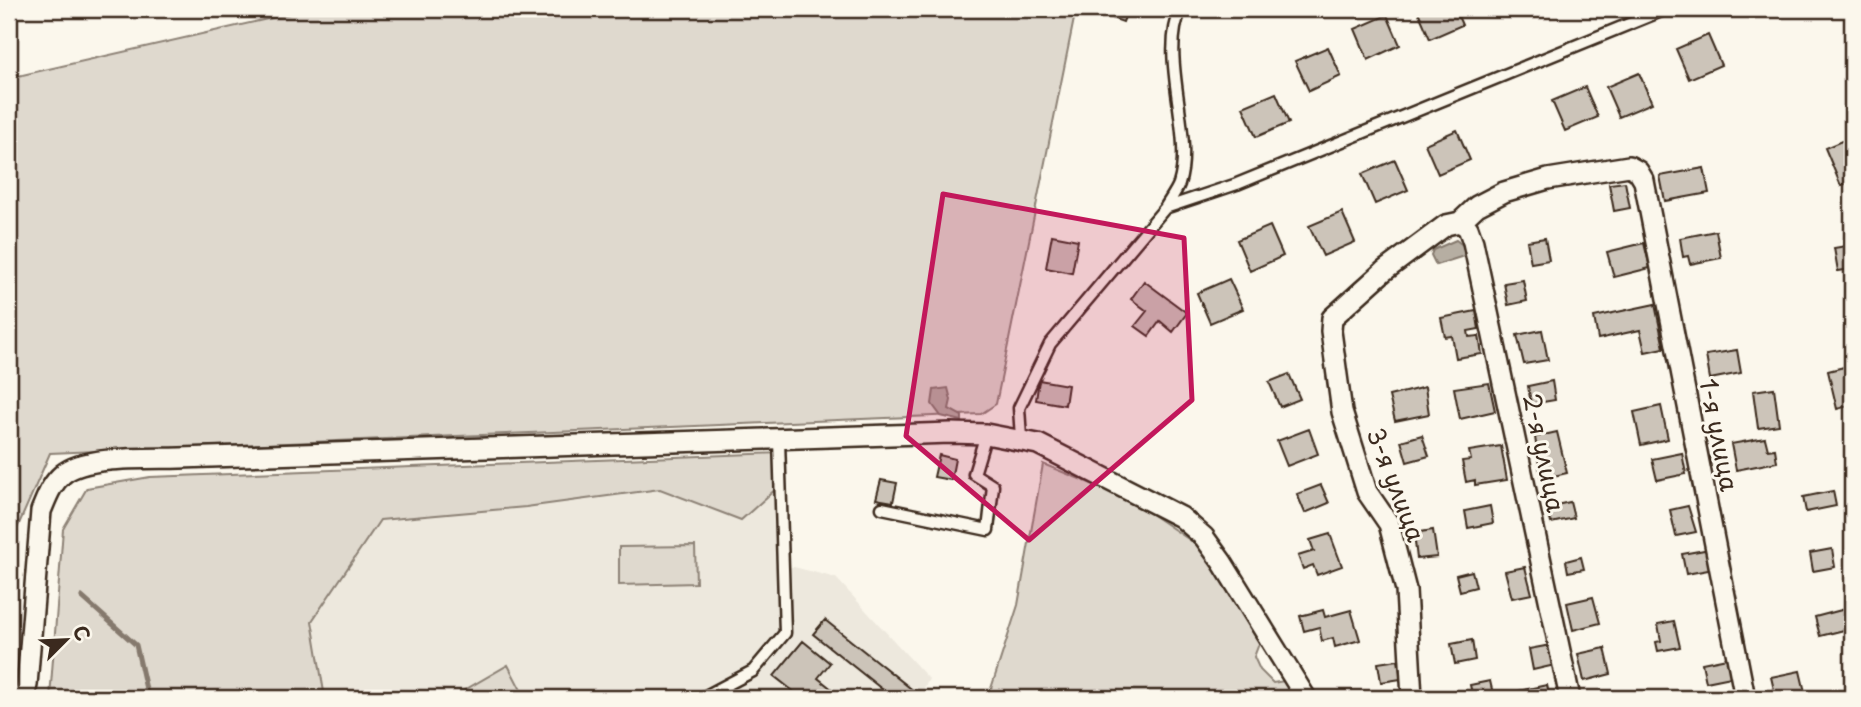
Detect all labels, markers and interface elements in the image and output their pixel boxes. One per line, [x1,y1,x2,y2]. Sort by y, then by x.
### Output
street label: 1-я улица [1691,375,1749,494]
street label: 2-я улица [1515,390,1575,515]
street label: 3-я улица [1359,422,1435,546]
north arrow [32,606,102,676]
text: С [67,620,98,645]

